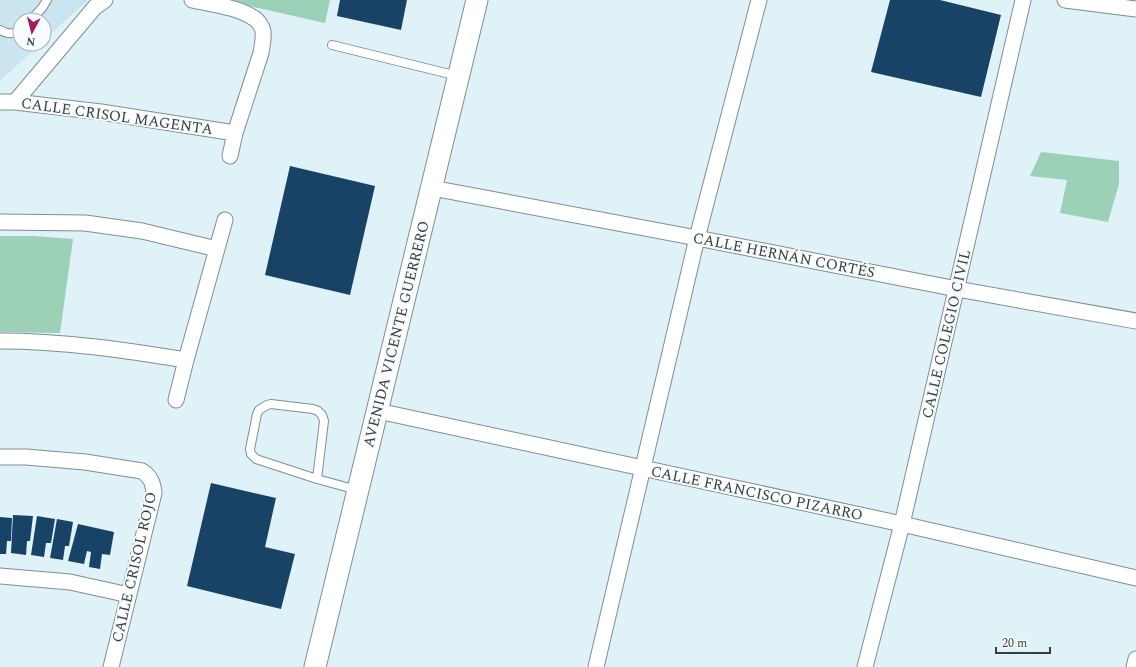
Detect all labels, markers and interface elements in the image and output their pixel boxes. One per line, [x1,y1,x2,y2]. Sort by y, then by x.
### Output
north arrow [12,12,52,52]
text: N [25,32,36,50]
street label: CALLE CRISOL MAGENTA [20,92,214,141]
street label: AVENIDA VICENTE GUERRERO [357,218,436,450]
street label: CALLE HERNÁN CORTÉS [691,227,877,284]
street label: CALLE COLEGIO CIVIL [916,247,977,421]
street label: CALLE FRANCISCO PIZARRO [649,460,865,527]
street label: CALLE CRISOL ROJO [106,490,163,645]
scale bar [996,629,1050,655]
text: 20 m [1002,634,1027,653]

